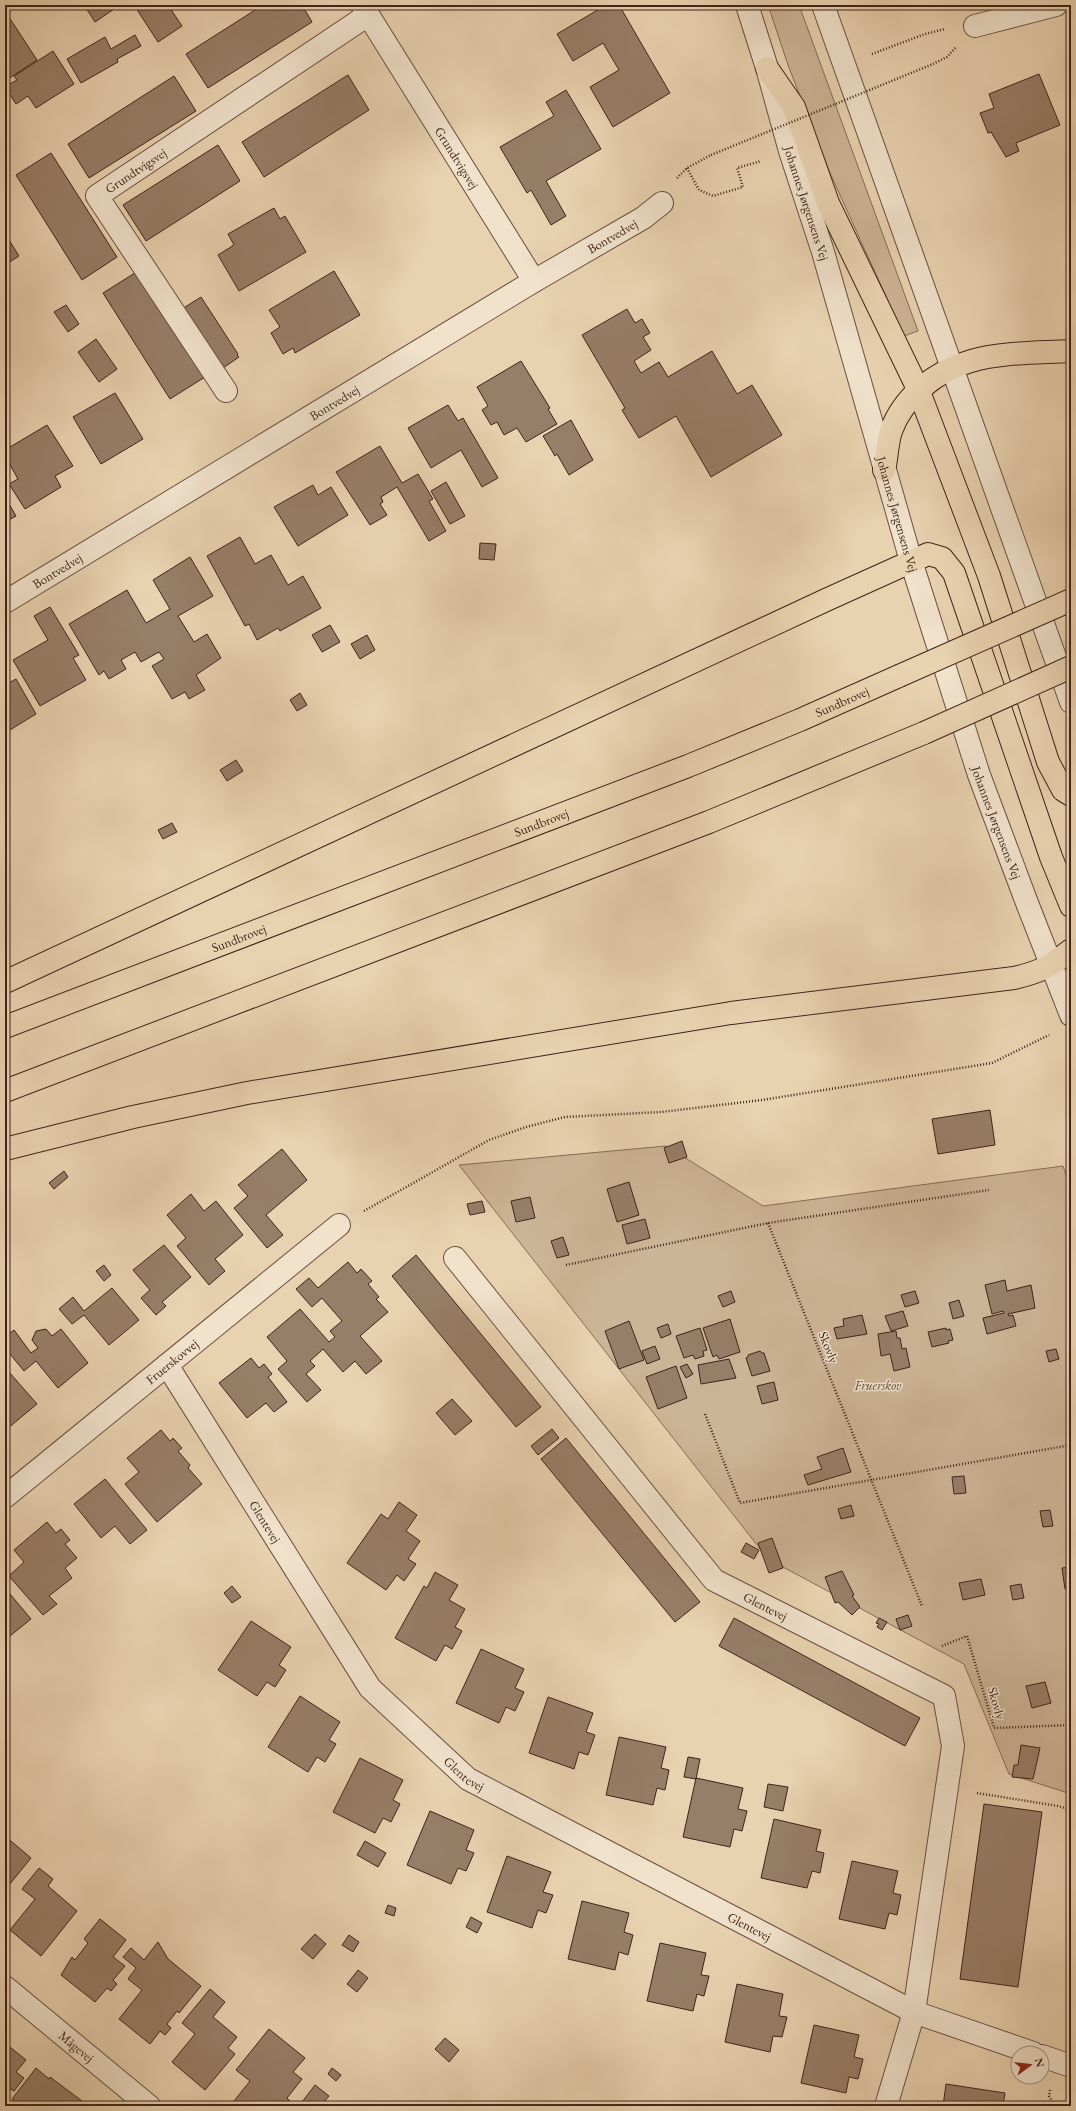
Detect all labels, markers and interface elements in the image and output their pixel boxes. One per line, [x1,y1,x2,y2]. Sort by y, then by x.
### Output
street label: Grundtvigsvej [431,124,483,192]
street label: Johannes Jørgensens Vej [780,143,833,262]
street label: Grundtvigsvej [102,144,170,197]
street label: Bontvedvej [584,215,641,257]
street label: Bontvedvej [306,381,363,424]
street label: Johannes Jørgensens Vej [872,454,922,574]
street label: Bontvedvej [29,549,86,592]
street label: Sundbrovej [812,683,872,721]
street label: Johannes Jørgensens Vej [967,763,1025,882]
street label: Sundbrovej [512,804,571,841]
street label: Sundbrovej [209,920,268,956]
street label: Skovly [814,1329,843,1366]
street label: Fruerskovvej [142,1335,202,1388]
park label: Fruerskov [854,1377,902,1394]
street label: Glentevej [245,1497,285,1546]
street label: Glentevej [740,1588,790,1625]
street label: Skovly [984,1685,1009,1722]
street label: Glentevej [440,1753,487,1795]
street label: Glentevej [725,1908,774,1945]
street label: Mågevej [55,2027,98,2066]
north arrow [1010,2045,1050,2085]
text: N [1032,2056,1048,2069]

